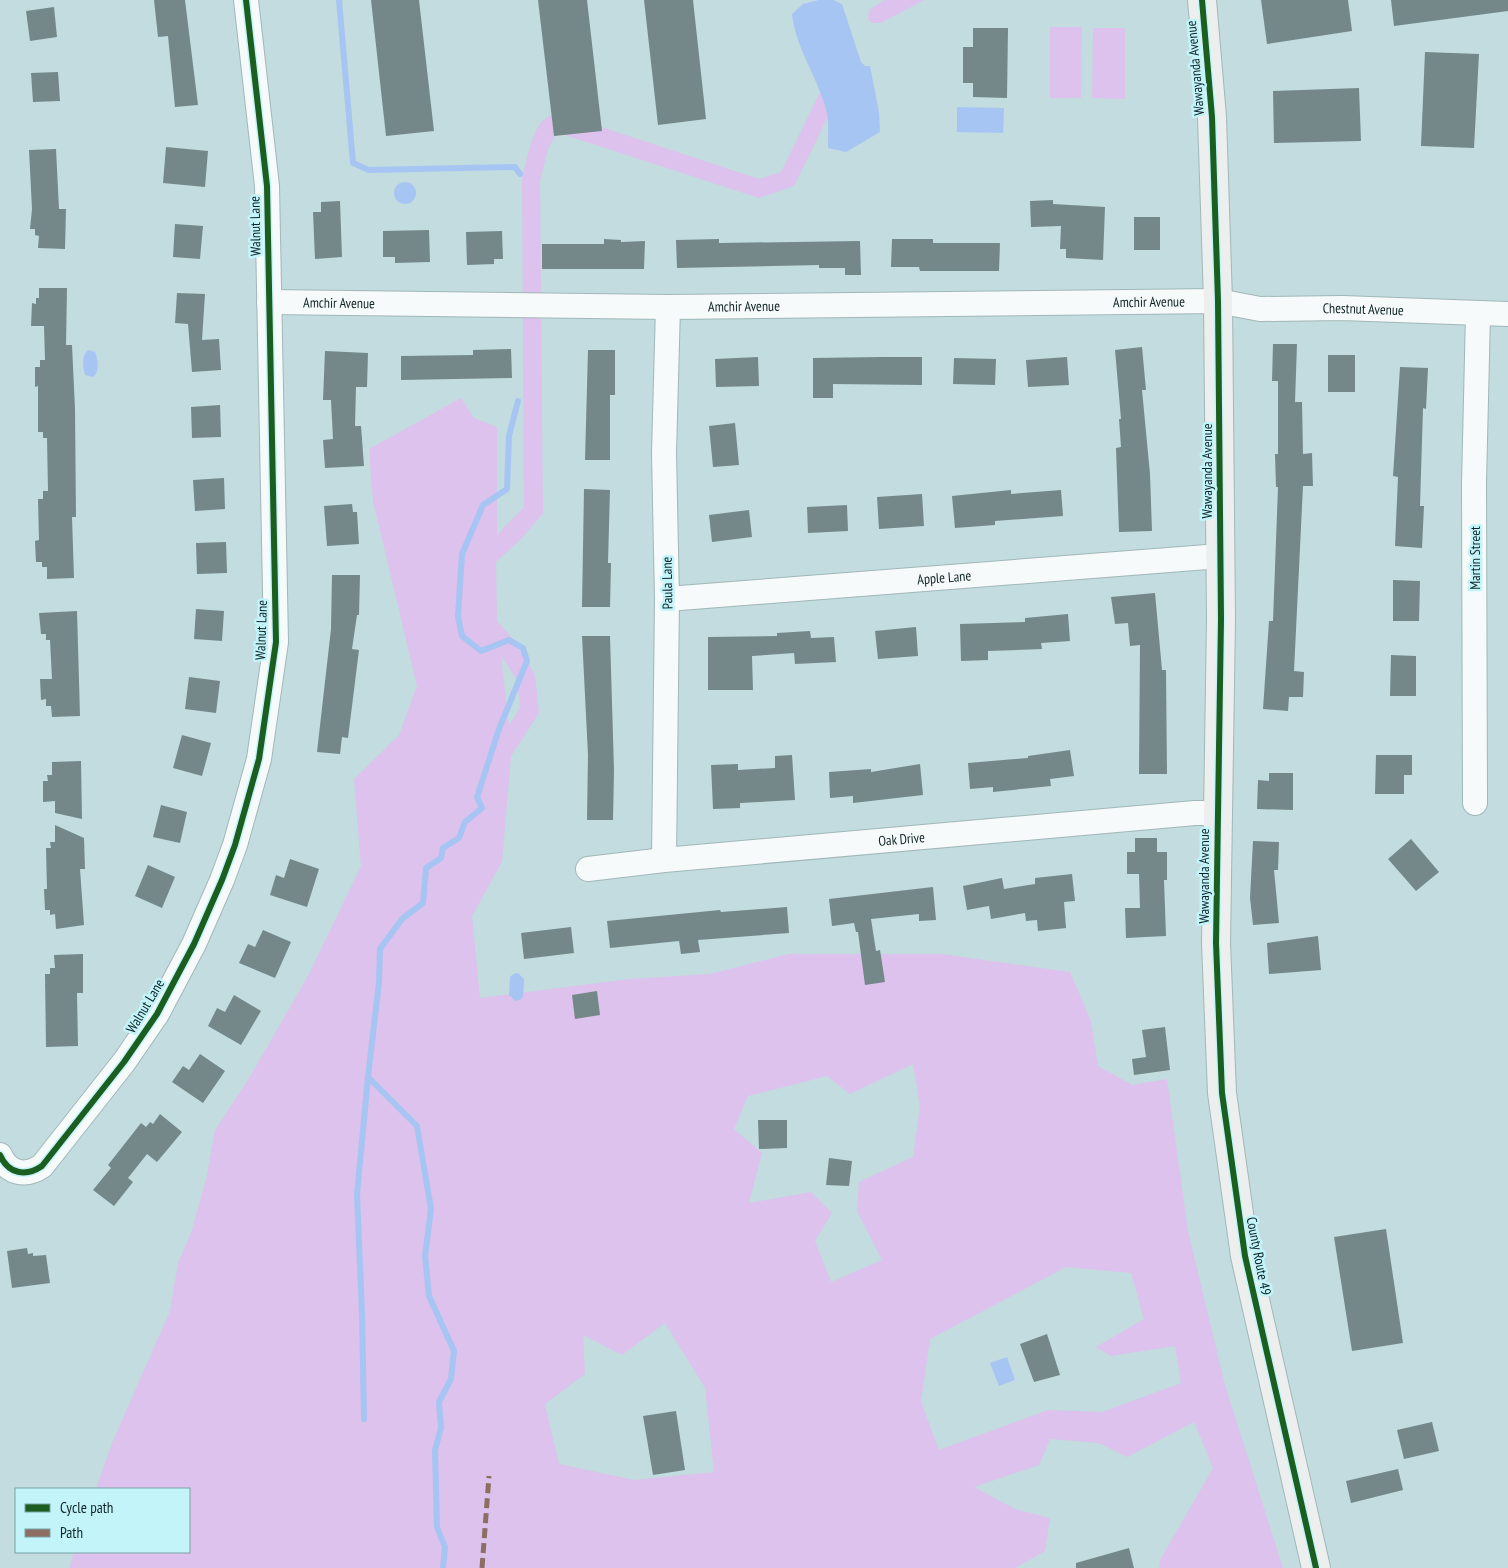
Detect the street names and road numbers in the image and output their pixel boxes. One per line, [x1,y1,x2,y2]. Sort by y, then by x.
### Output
street label: Wawayanda Avenue [1182,20,1208,116]
street label: Walnut Lane [245,196,265,256]
street label: Amchir Avenue [1113,292,1185,311]
street label: Amchir Avenue [303,293,375,312]
street label: Amchir Avenue [708,297,780,316]
street label: Chestnut Avenue [1322,299,1404,319]
street label: Wawayanda Avenue [1198,423,1216,519]
street label: Martin Street [1466,526,1484,590]
street label: Paula Lane [658,556,676,609]
street label: Apple Lane [917,566,972,589]
street label: Walnut Lane [251,600,271,660]
street label: Oak Drive [877,828,926,850]
street label: Wawayanda Avenue [1195,828,1213,924]
street label: Walnut Lane [122,975,168,1036]
street label: County Route 49 [1243,1215,1275,1297]

